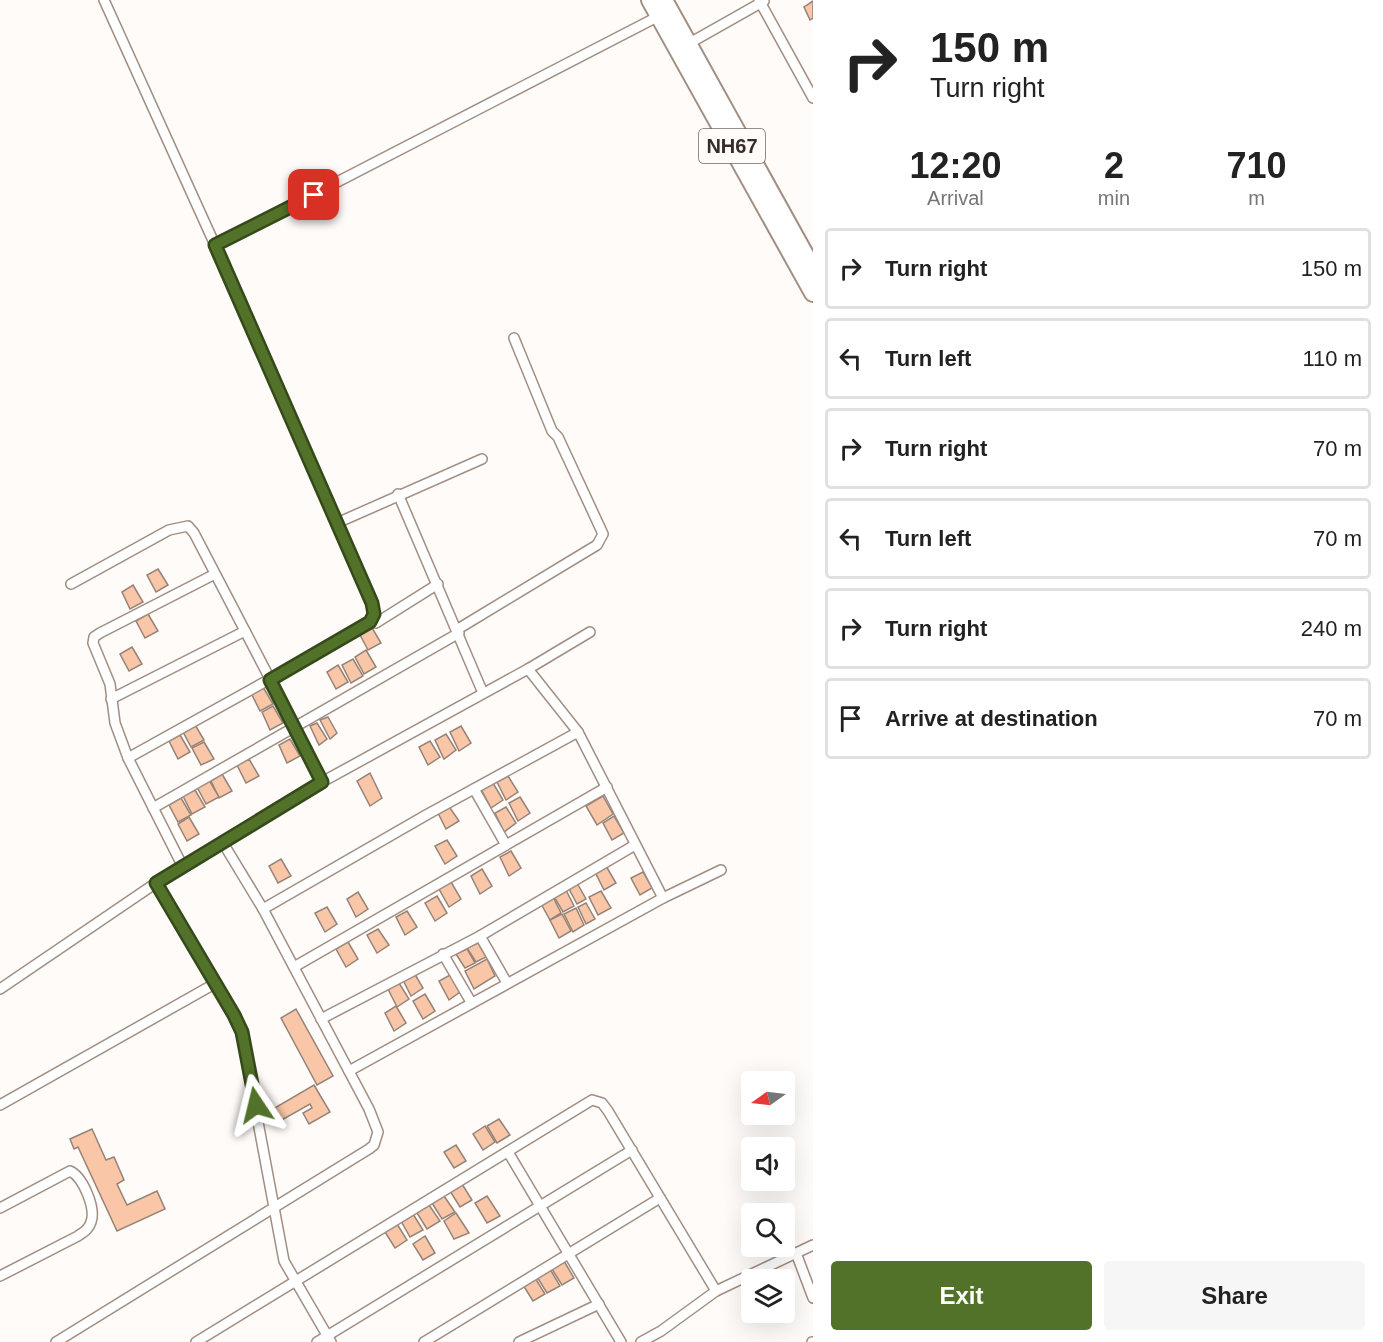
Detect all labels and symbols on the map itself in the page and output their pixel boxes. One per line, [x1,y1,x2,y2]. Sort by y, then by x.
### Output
road number: NH67 [699,129,765,163]
pin [288,169,339,220]
north arrow [741,1071,795,1125]
position arrow [224,1073,288,1137]

